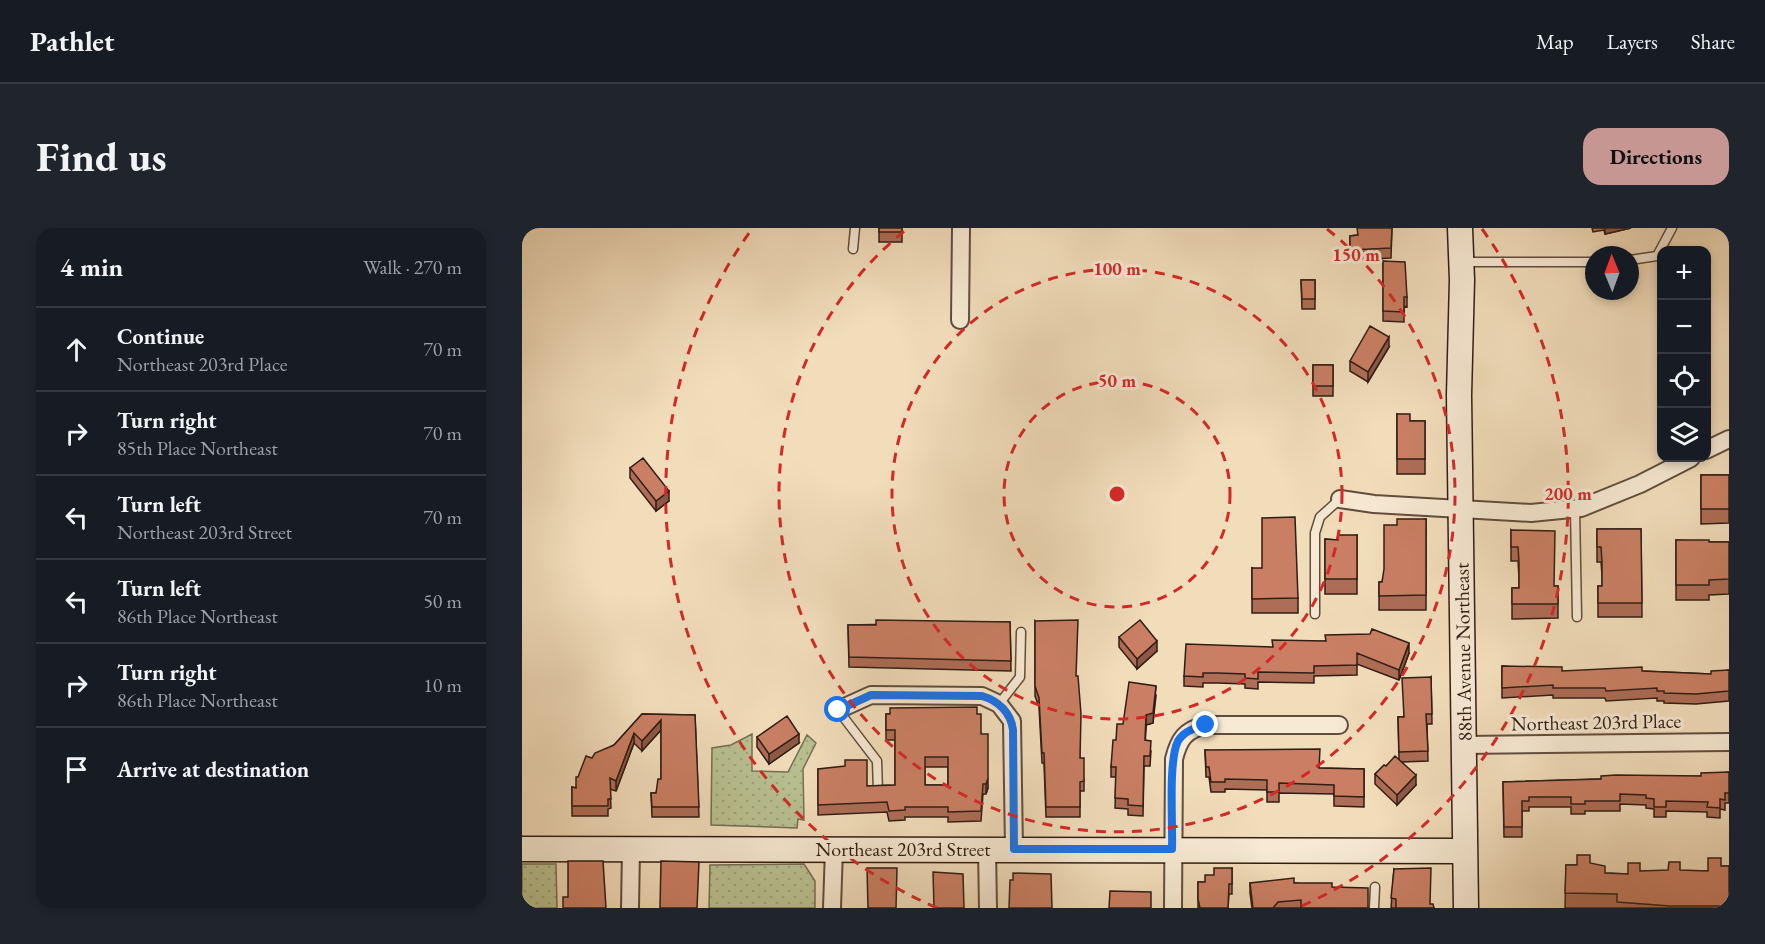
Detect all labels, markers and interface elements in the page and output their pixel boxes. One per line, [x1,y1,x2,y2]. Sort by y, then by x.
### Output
text: Pathlet [30,23,114,59]
text: Map [1536,28,1574,55]
text: Layers [1607,28,1658,55]
text: Share [1691,28,1735,55]
button: Directions [1583,128,1729,185]
text: Find us [36,129,167,184]
text: 150 m [1332,243,1380,266]
north arrow [1585,246,1639,300]
map controls [1657,246,1711,462]
button: + [1657,246,1711,300]
text: 4 min [60,250,123,284]
text: Walk · 270 m [363,254,462,280]
text: 100 m [1093,257,1141,280]
button: − [1657,300,1711,354]
text: Continue [117,322,204,351]
icon: ahead [60,333,93,366]
text: 70 m [423,336,462,362]
text: Northeast 203rd Place [117,351,287,377]
button: locate [1657,354,1711,408]
text: 50 m [1098,369,1136,392]
text: Turn right [117,406,216,435]
button: layers [1657,408,1711,462]
icon: right [60,417,93,450]
text: 70 m [423,420,462,446]
text: 85th Place Northeast [117,435,278,461]
text: 200 m [1544,482,1592,505]
centre of rings [1107,484,1127,504]
text: Turn left [117,490,201,519]
icon: left [60,501,93,534]
text: 70 m [423,504,462,530]
text: Northeast 203rd Street [117,519,292,545]
street label: 88th Avenue Northeast [1448,562,1478,742]
text: Turn left [117,574,201,603]
icon: left [60,585,93,618]
text: 50 m [423,588,462,614]
text: 86th Place Northeast [117,603,278,629]
text: Turn right [117,658,216,687]
icon: right [60,669,93,702]
text: 10 m [423,672,462,698]
text: 86th Place Northeast [117,687,278,713]
route start [824,696,850,722]
street label: Northeast 203rd Place [1511,708,1682,736]
route end [1192,711,1218,737]
icon: arrive [60,753,93,786]
text: Arrive at destination [117,755,309,784]
street label: Northeast 203rd Street [815,836,991,862]

